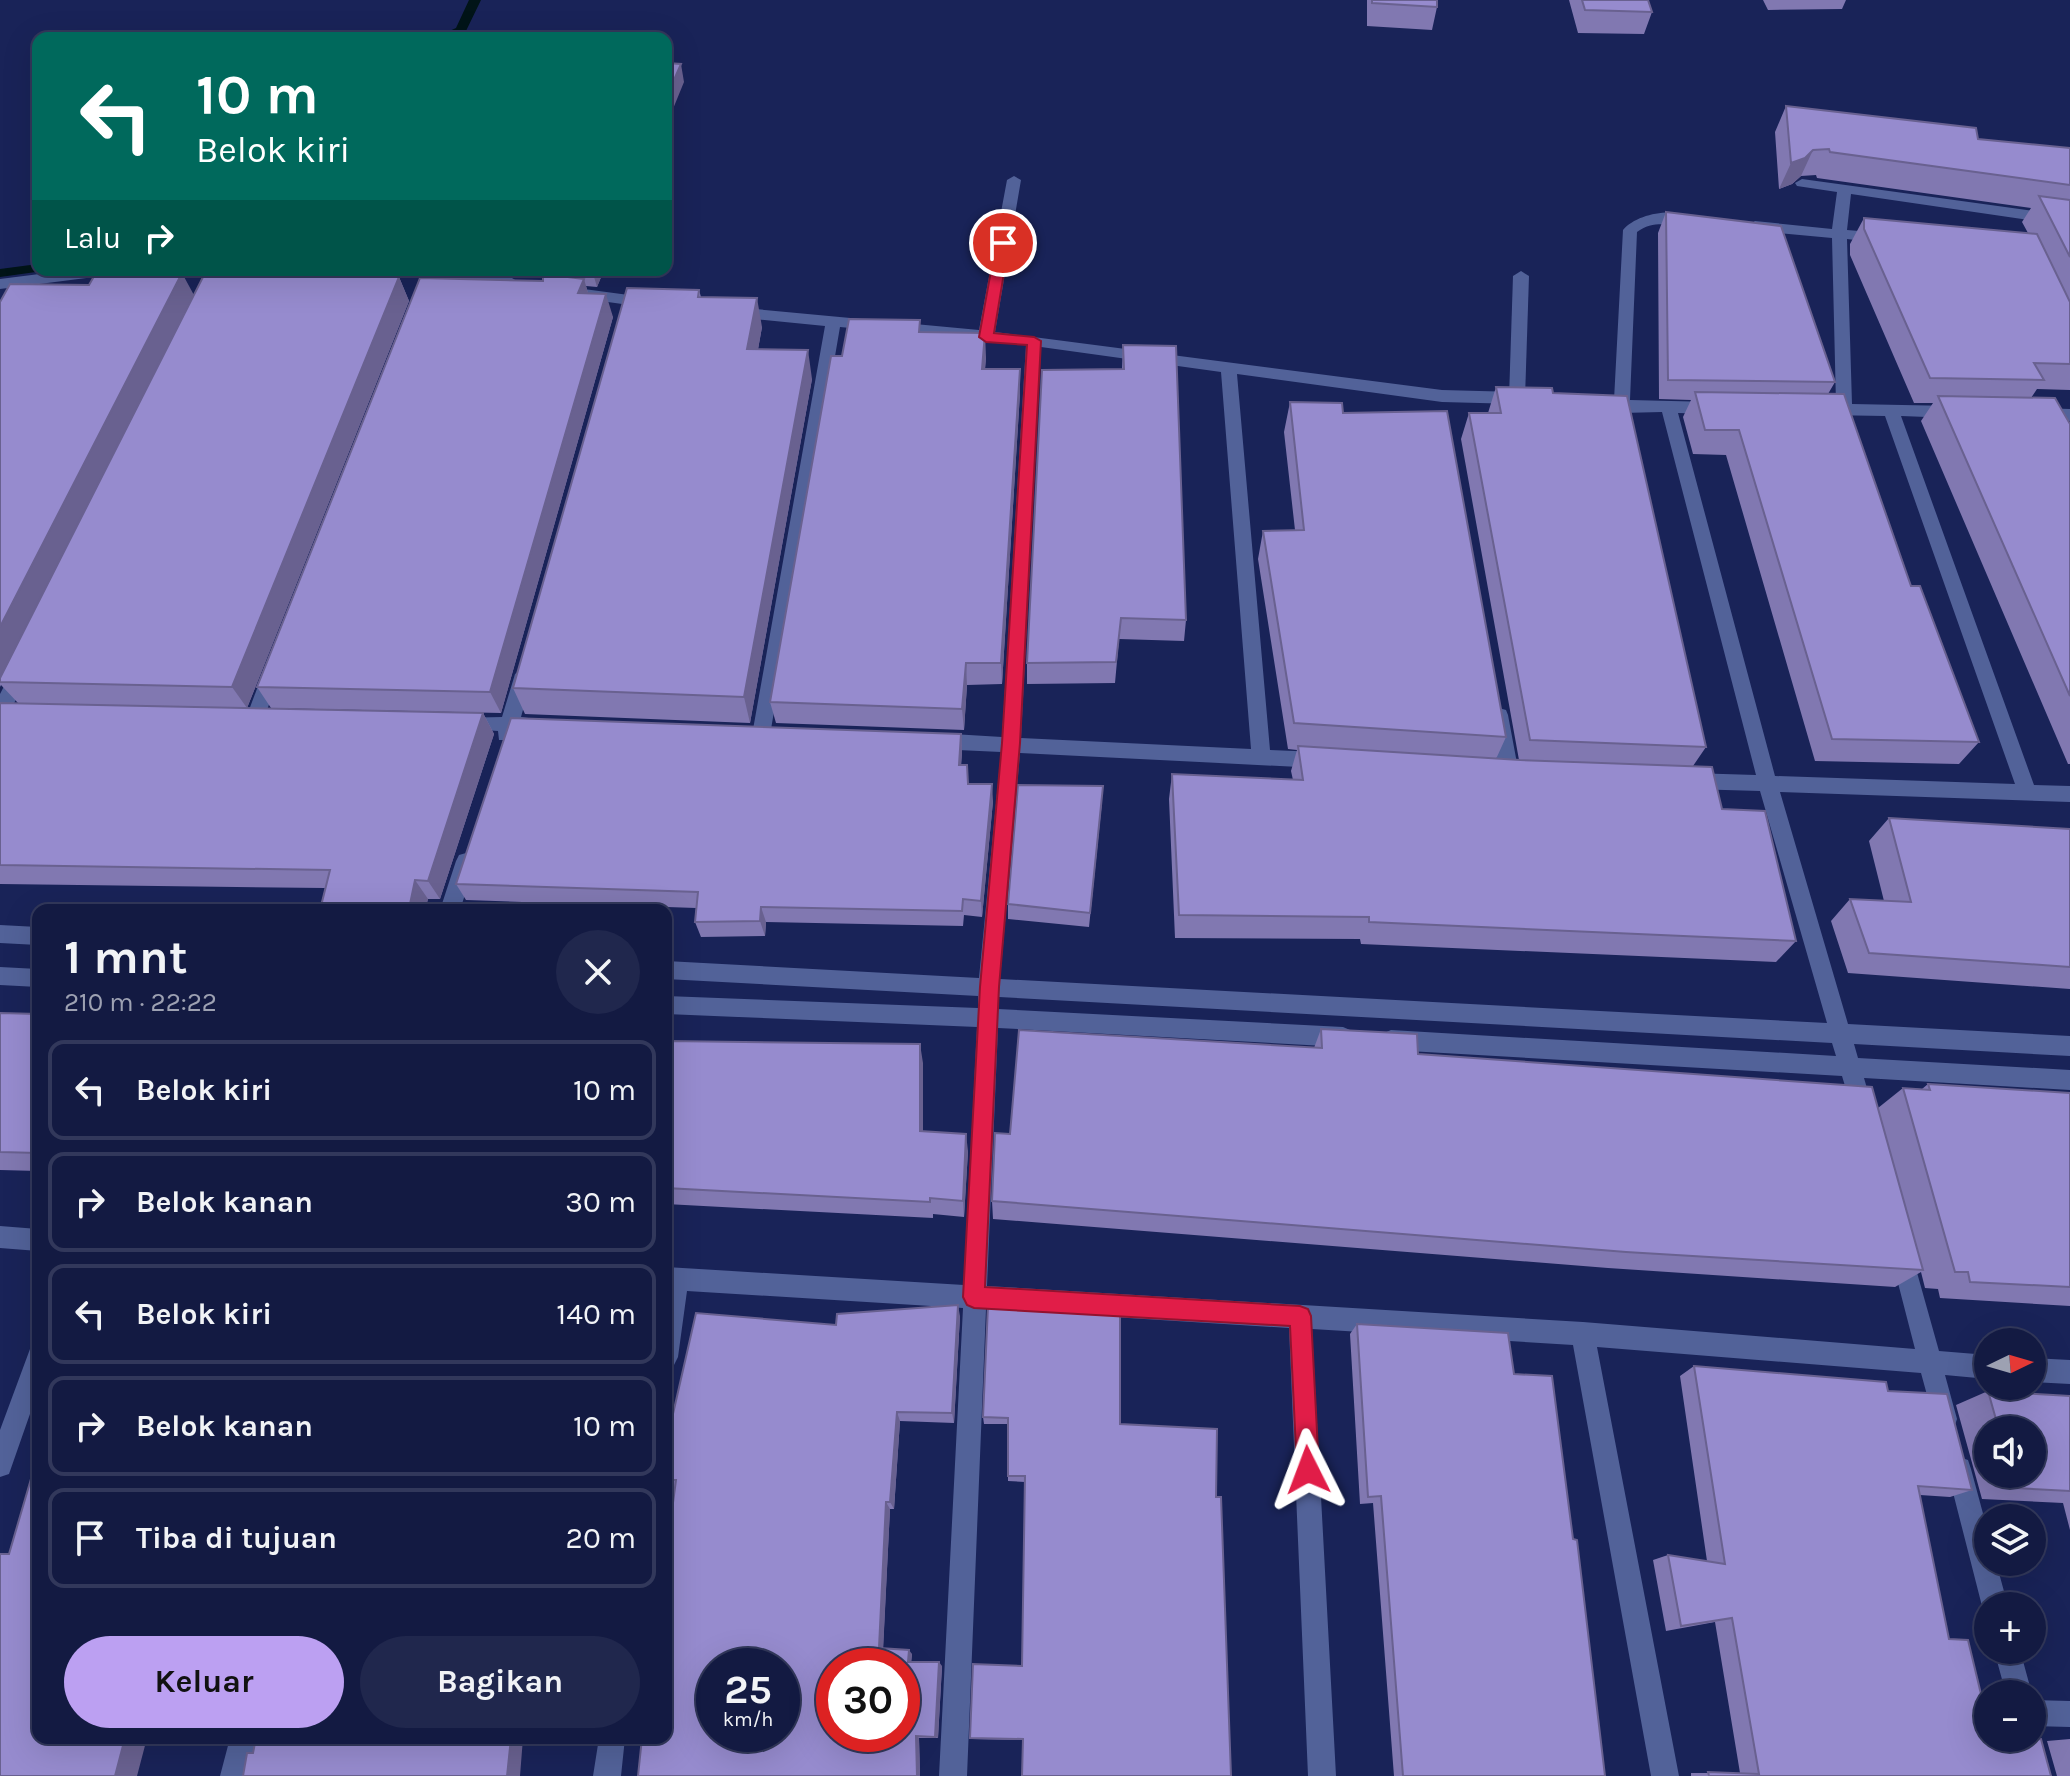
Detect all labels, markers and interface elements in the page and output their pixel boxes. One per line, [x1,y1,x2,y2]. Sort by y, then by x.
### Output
text: 10 m [196,62,319,127]
icon: left [64,64,168,168]
text: Belok kiri [196,129,350,171]
pin [969,209,1037,277]
icon: right [137,216,181,260]
text: Lalu [64,220,121,256]
icon: arrive [981,221,1025,265]
text: 1 mnt [64,929,188,985]
button: close [556,930,640,1014]
text: 210 m · 22:22 [64,987,217,1018]
icon: left [68,1068,112,1112]
text: Belok kiri [136,1072,272,1108]
text: 10 m [573,1072,636,1108]
icon: right [68,1180,112,1224]
text: Belok kanan [136,1184,313,1220]
text: 30 m [565,1184,636,1220]
icon: left [68,1292,112,1336]
text: Belok kiri [136,1296,272,1332]
text: 140 m [556,1296,636,1332]
north arrow [1974,1328,2046,1400]
map controls [1974,1328,2046,1752]
icon: right [68,1404,112,1448]
text: Belok kanan [136,1408,313,1444]
text: 10 m [573,1408,636,1444]
button: sound [1974,1416,2046,1488]
position arrow [1266,1428,1350,1512]
button: layers [1974,1504,2046,1576]
icon: arrive [68,1516,112,1560]
text: Tiba di tujuan [136,1520,337,1556]
text: 20 m [566,1520,636,1556]
button: + [1974,1592,2046,1664]
button: Keluar [64,1636,344,1728]
button: Bagikan [360,1636,640,1728]
speed limit sign: 30 [816,1648,920,1752]
text: 25 [724,1666,772,1713]
button: − [1974,1680,2046,1752]
text: km/h [723,1708,773,1731]

